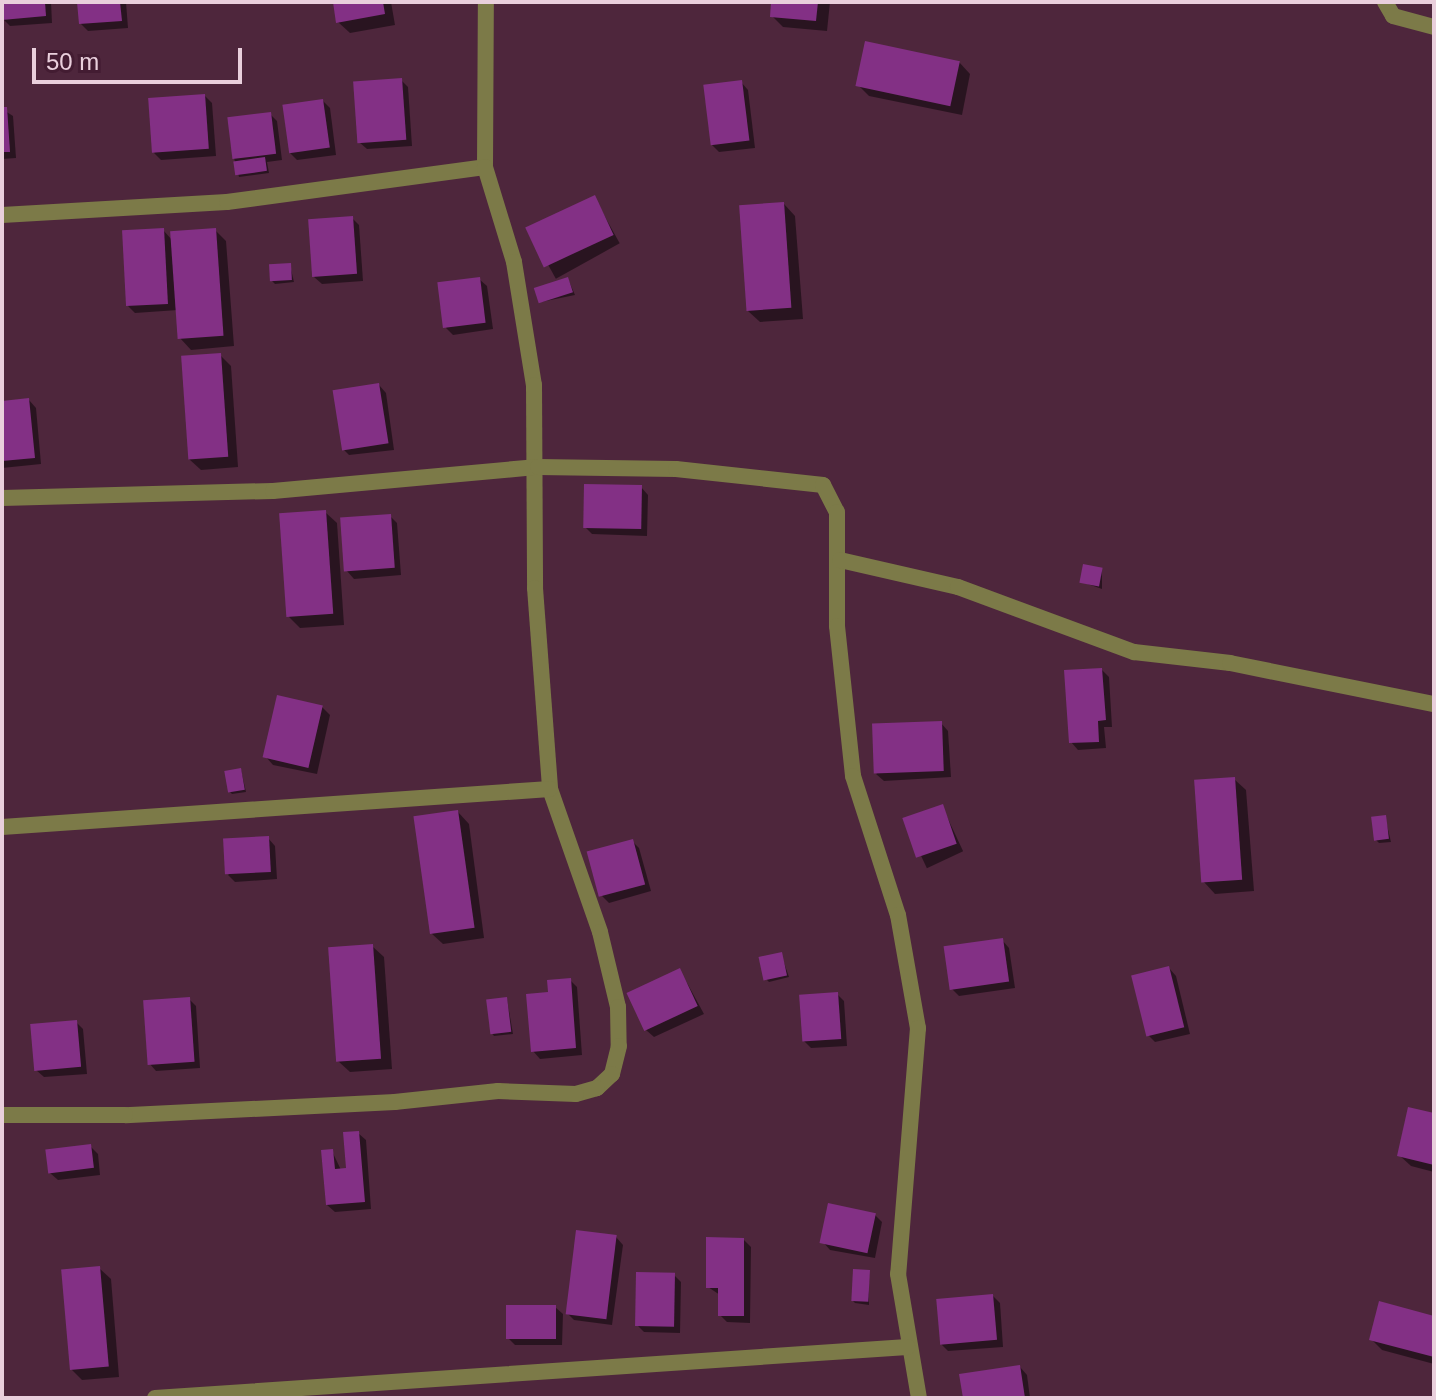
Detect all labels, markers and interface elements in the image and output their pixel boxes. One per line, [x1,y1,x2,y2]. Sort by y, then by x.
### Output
scale bar [36,32,246,82]
text: 50 m [46,48,99,75]

